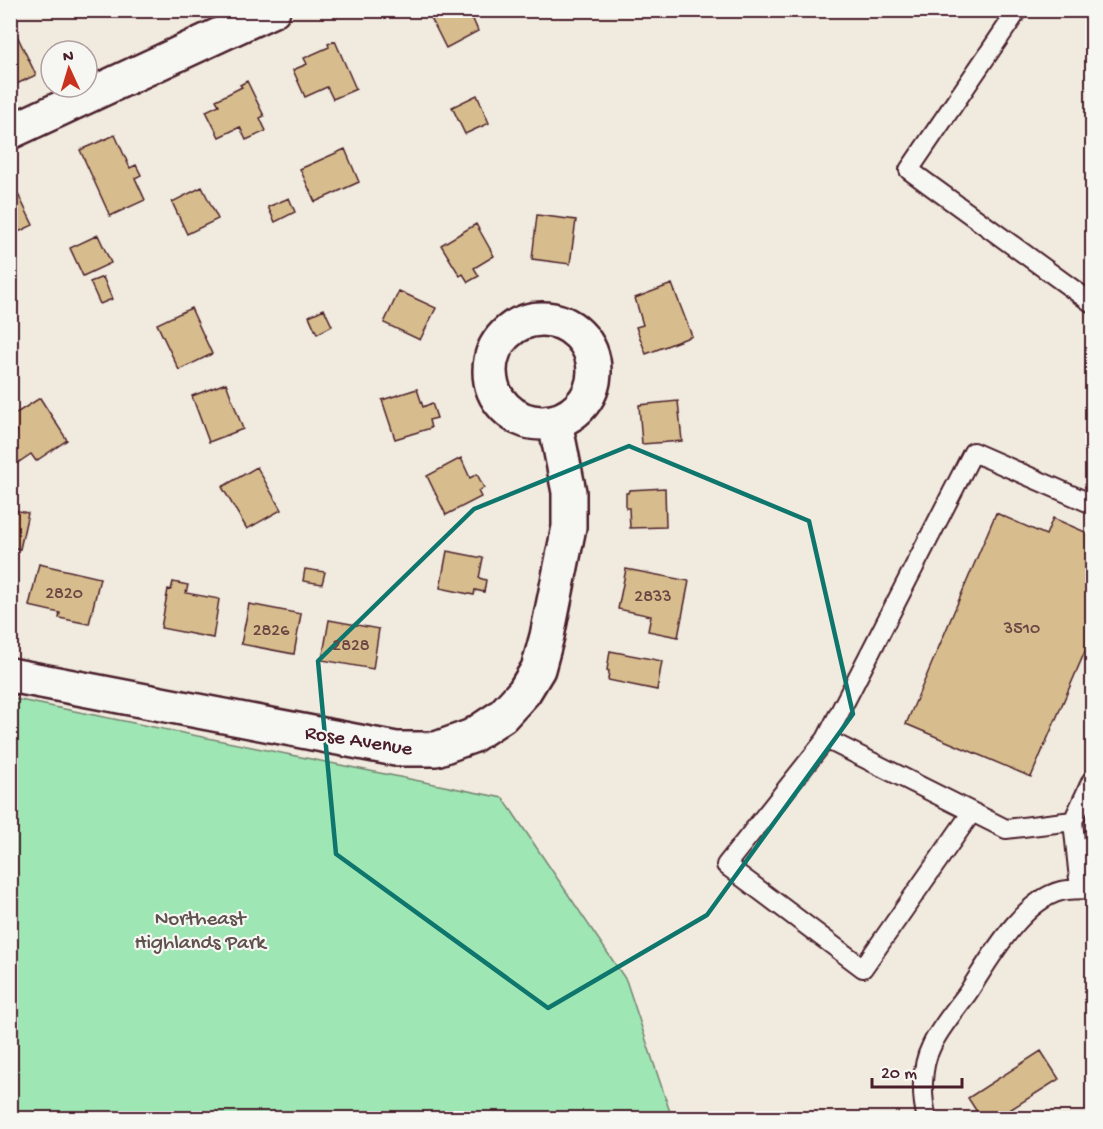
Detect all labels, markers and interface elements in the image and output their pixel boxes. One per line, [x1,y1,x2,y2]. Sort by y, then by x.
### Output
north arrow [39,39,99,99]
text: N [62,48,75,67]
house number: 2820 [45,584,83,605]
house number: 2833 [634,587,672,608]
house number: 3510 [1003,619,1040,640]
house number: 2826 [253,621,290,642]
house number: 2828 [332,636,370,657]
street label: Rose Avenue [303,722,415,763]
park label: Northeast Highlands Park [134,908,268,957]
scale bar [872,1051,962,1089]
text: 20 m [881,1064,917,1085]

